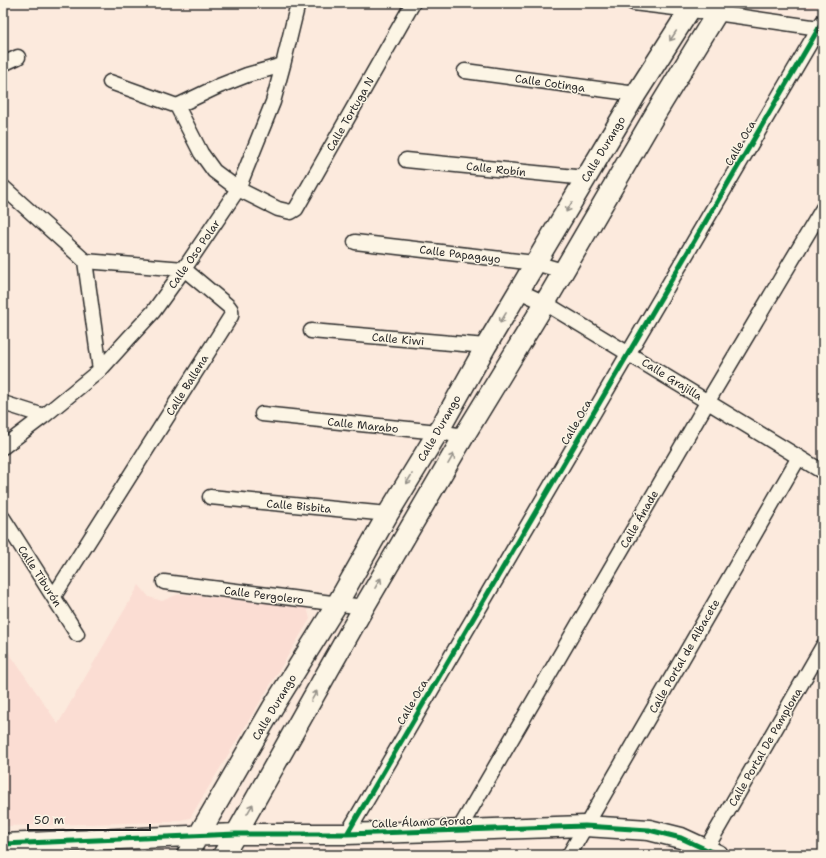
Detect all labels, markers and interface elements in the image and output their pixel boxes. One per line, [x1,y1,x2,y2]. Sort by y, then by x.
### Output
one-way arrow [669,30,677,41]
street label: Calle Cotinga [514,71,586,96]
street label: Calle Tortuga N [323,74,378,154]
street label: Calle Durango [578,113,629,185]
street label: Calle Oca [721,118,759,169]
street label: Calle Robín [465,159,527,180]
one-way arrow [564,201,572,213]
street label: Calle Oso Polar [165,217,224,292]
street label: Calle Papagayo [418,242,502,267]
one-way arrow [498,312,506,324]
street label: Calle Kiwi [371,330,425,349]
street label: Calle Ballena [163,352,212,419]
street label: Calle Grajilla [639,355,705,404]
street label: Calle Durango [414,392,465,464]
street label: Calle Oca [557,397,595,448]
street label: Calle Marabo [327,414,400,437]
one-way arrow [447,453,455,465]
one-way arrow [405,473,413,484]
street label: Calle Ánade [616,487,662,551]
street label: Calle Bisbita [266,496,332,517]
street label: Calle Tiburón [14,543,65,610]
one-way arrow [375,577,383,589]
street label: Calle Pergolero [223,583,305,608]
street label: Calle Portal de Albacete [646,597,723,716]
street label: Calle Durango [249,671,300,743]
street label: Calle Oca [393,677,431,728]
street label: Calle Portal De Pamplona [725,685,806,809]
one-way arrow [310,690,318,702]
one-way arrow [246,804,254,816]
scale bar [28,806,150,832]
text: 50 m [34,812,64,828]
street label: Calle Álamo Gordo [371,812,473,832]

